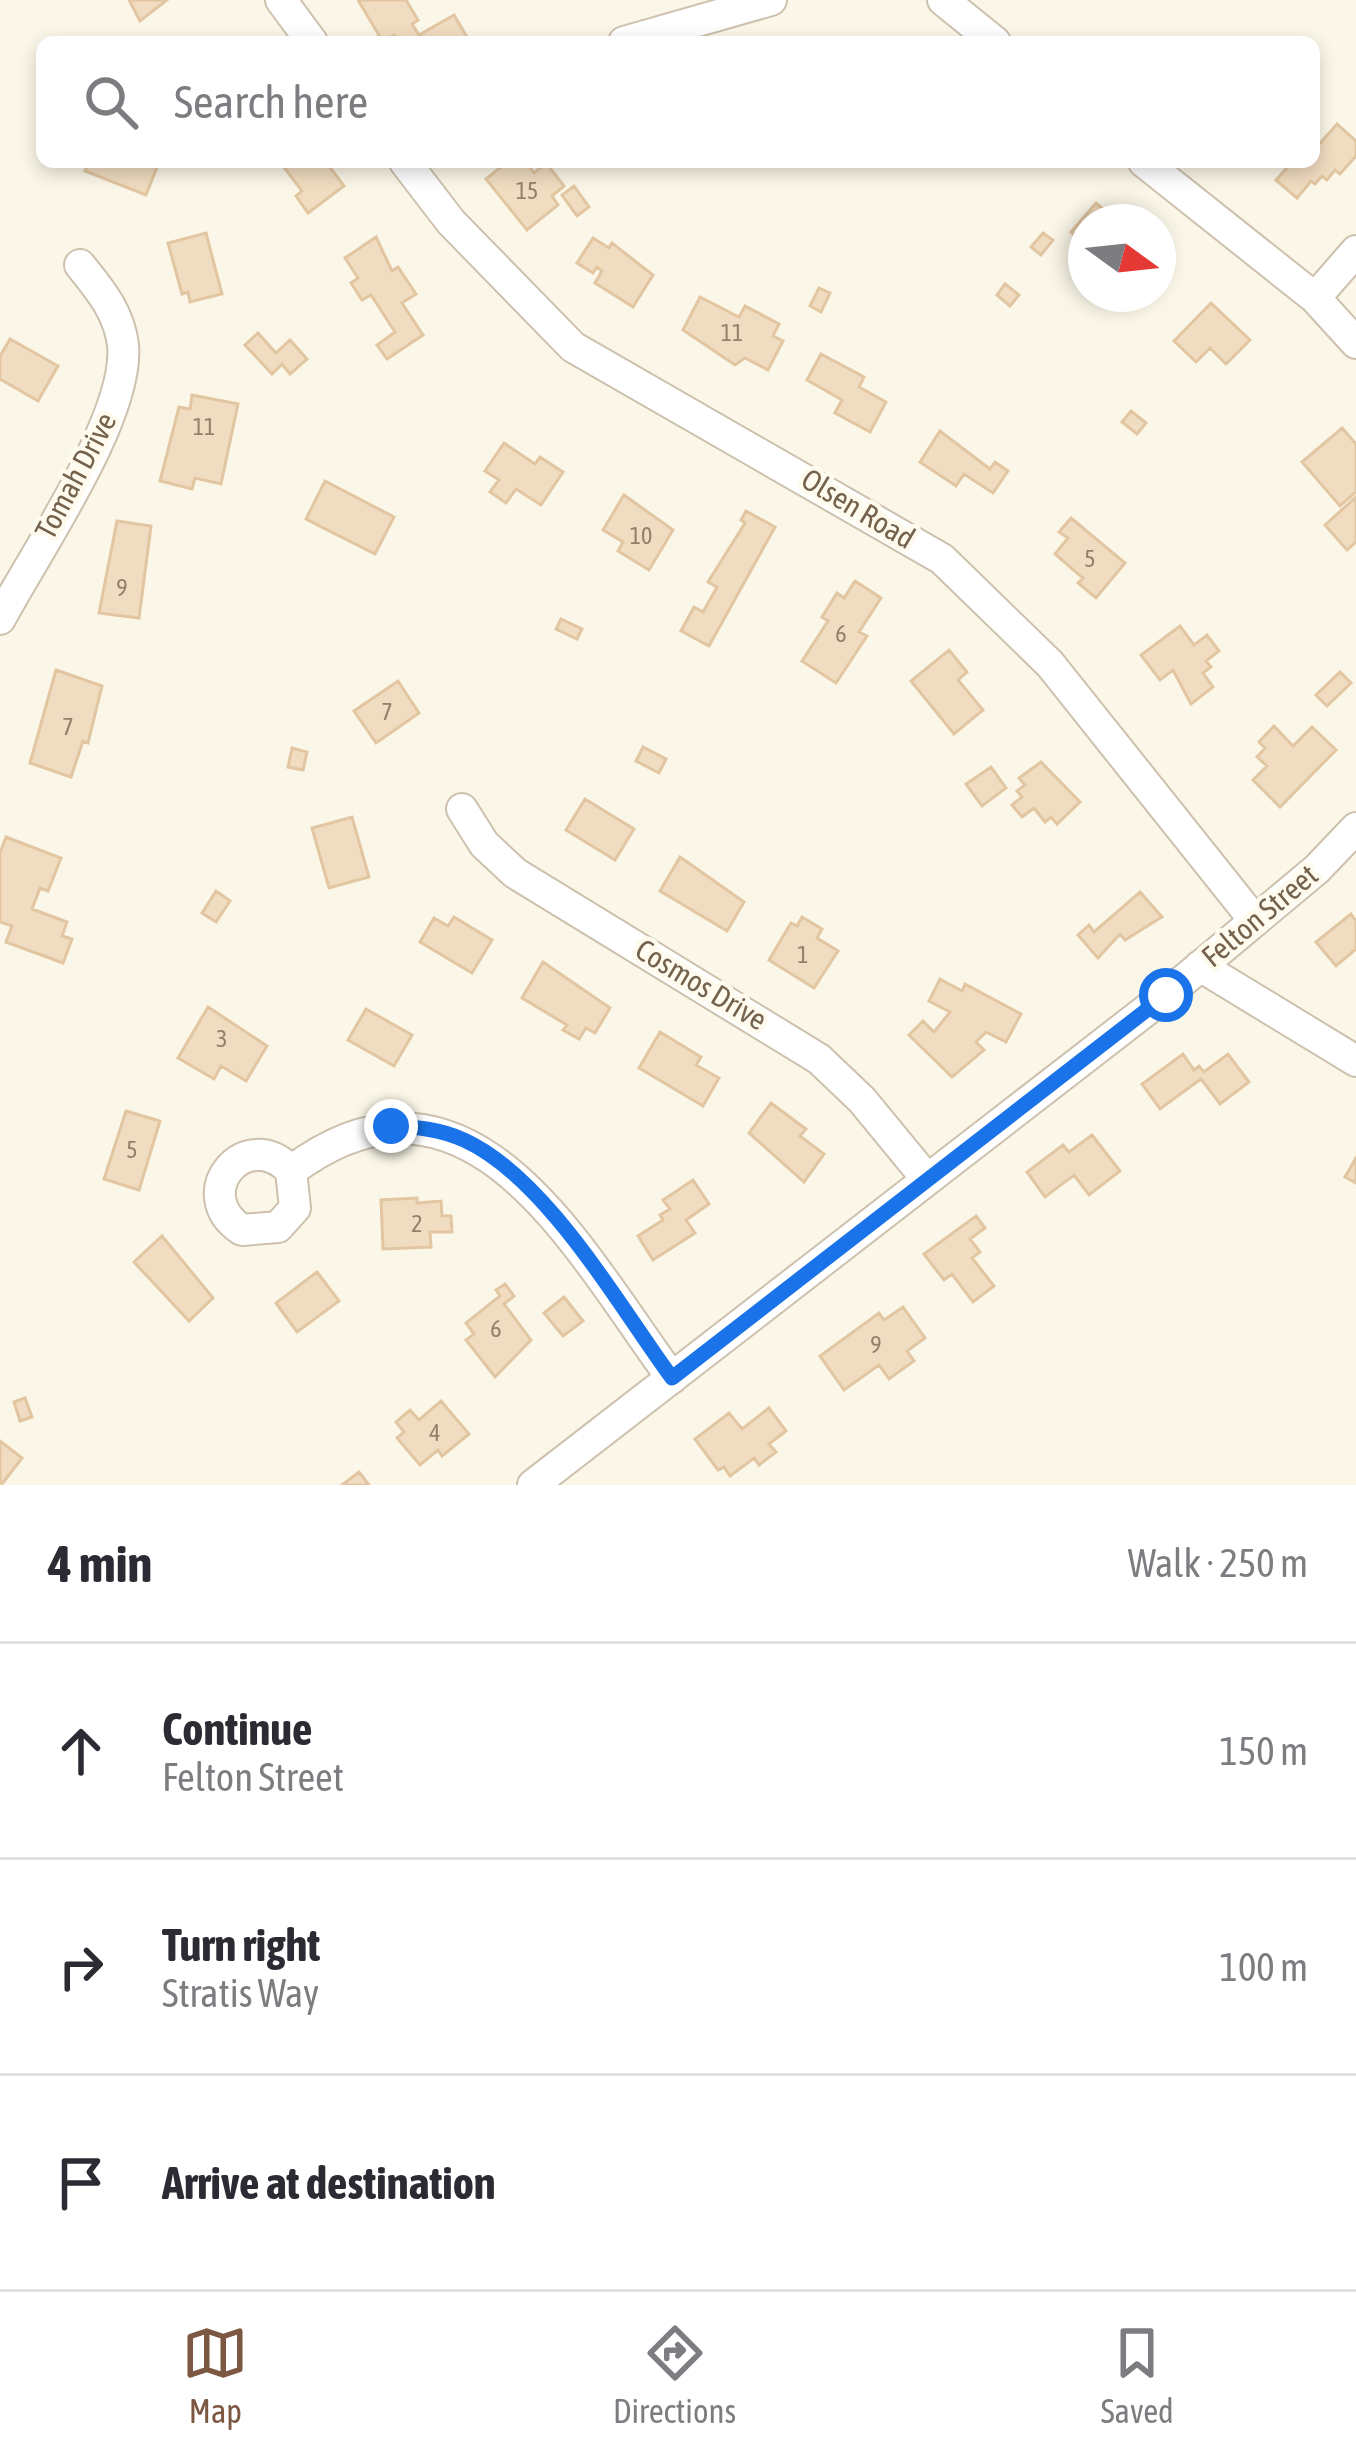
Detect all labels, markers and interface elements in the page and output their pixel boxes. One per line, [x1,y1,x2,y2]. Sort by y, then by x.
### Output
search box [36,36,1320,168]
icon: search [78,69,144,135]
text: Search here [174,76,368,128]
house number: 15 [516,177,538,204]
north arrow [1068,204,1176,312]
house number: 11 [721,319,743,346]
street label: Tomah Drive [28,407,123,544]
house number: 11 [193,413,215,440]
street label: Olsen Road [796,461,921,555]
house number: 10 [630,522,652,549]
house number: 5 [1084,545,1096,572]
house number: 9 [116,574,128,601]
house number: 6 [835,620,847,647]
house number: 7 [381,698,393,725]
house number: 7 [62,713,74,740]
street label: Felton Street [1195,857,1324,973]
street label: Cosmos Drive [630,932,773,1037]
house number: 1 [797,941,809,968]
route start [1139,968,1193,1022]
house number: 3 [216,1025,228,1052]
route end [364,1099,418,1153]
house number: 5 [126,1136,138,1163]
house number: 2 [411,1210,423,1237]
house number: 6 [490,1315,502,1342]
house number: 9 [870,1331,882,1358]
house number: 4 [429,1419,441,1446]
text: 4 min [48,1534,152,1593]
text: Walk · 250 m [1128,1541,1308,1585]
text: Continue [162,1703,313,1755]
icon: ahead [48,1718,114,1784]
text: 150 m [1220,1729,1308,1773]
text: Felton Street [162,1755,344,1799]
text: Turn right [162,1919,320,1971]
icon: right [48,1934,114,2000]
text: 100 m [1220,1945,1308,1989]
text: Stratis Way [162,1971,319,2015]
icon: arrive [48,2150,114,2216]
text: Arrive at destination [162,2157,496,2209]
tab: Map [182,2320,248,2430]
tab: Directions [613,2320,736,2430]
tab: Saved [1101,2320,1174,2430]

